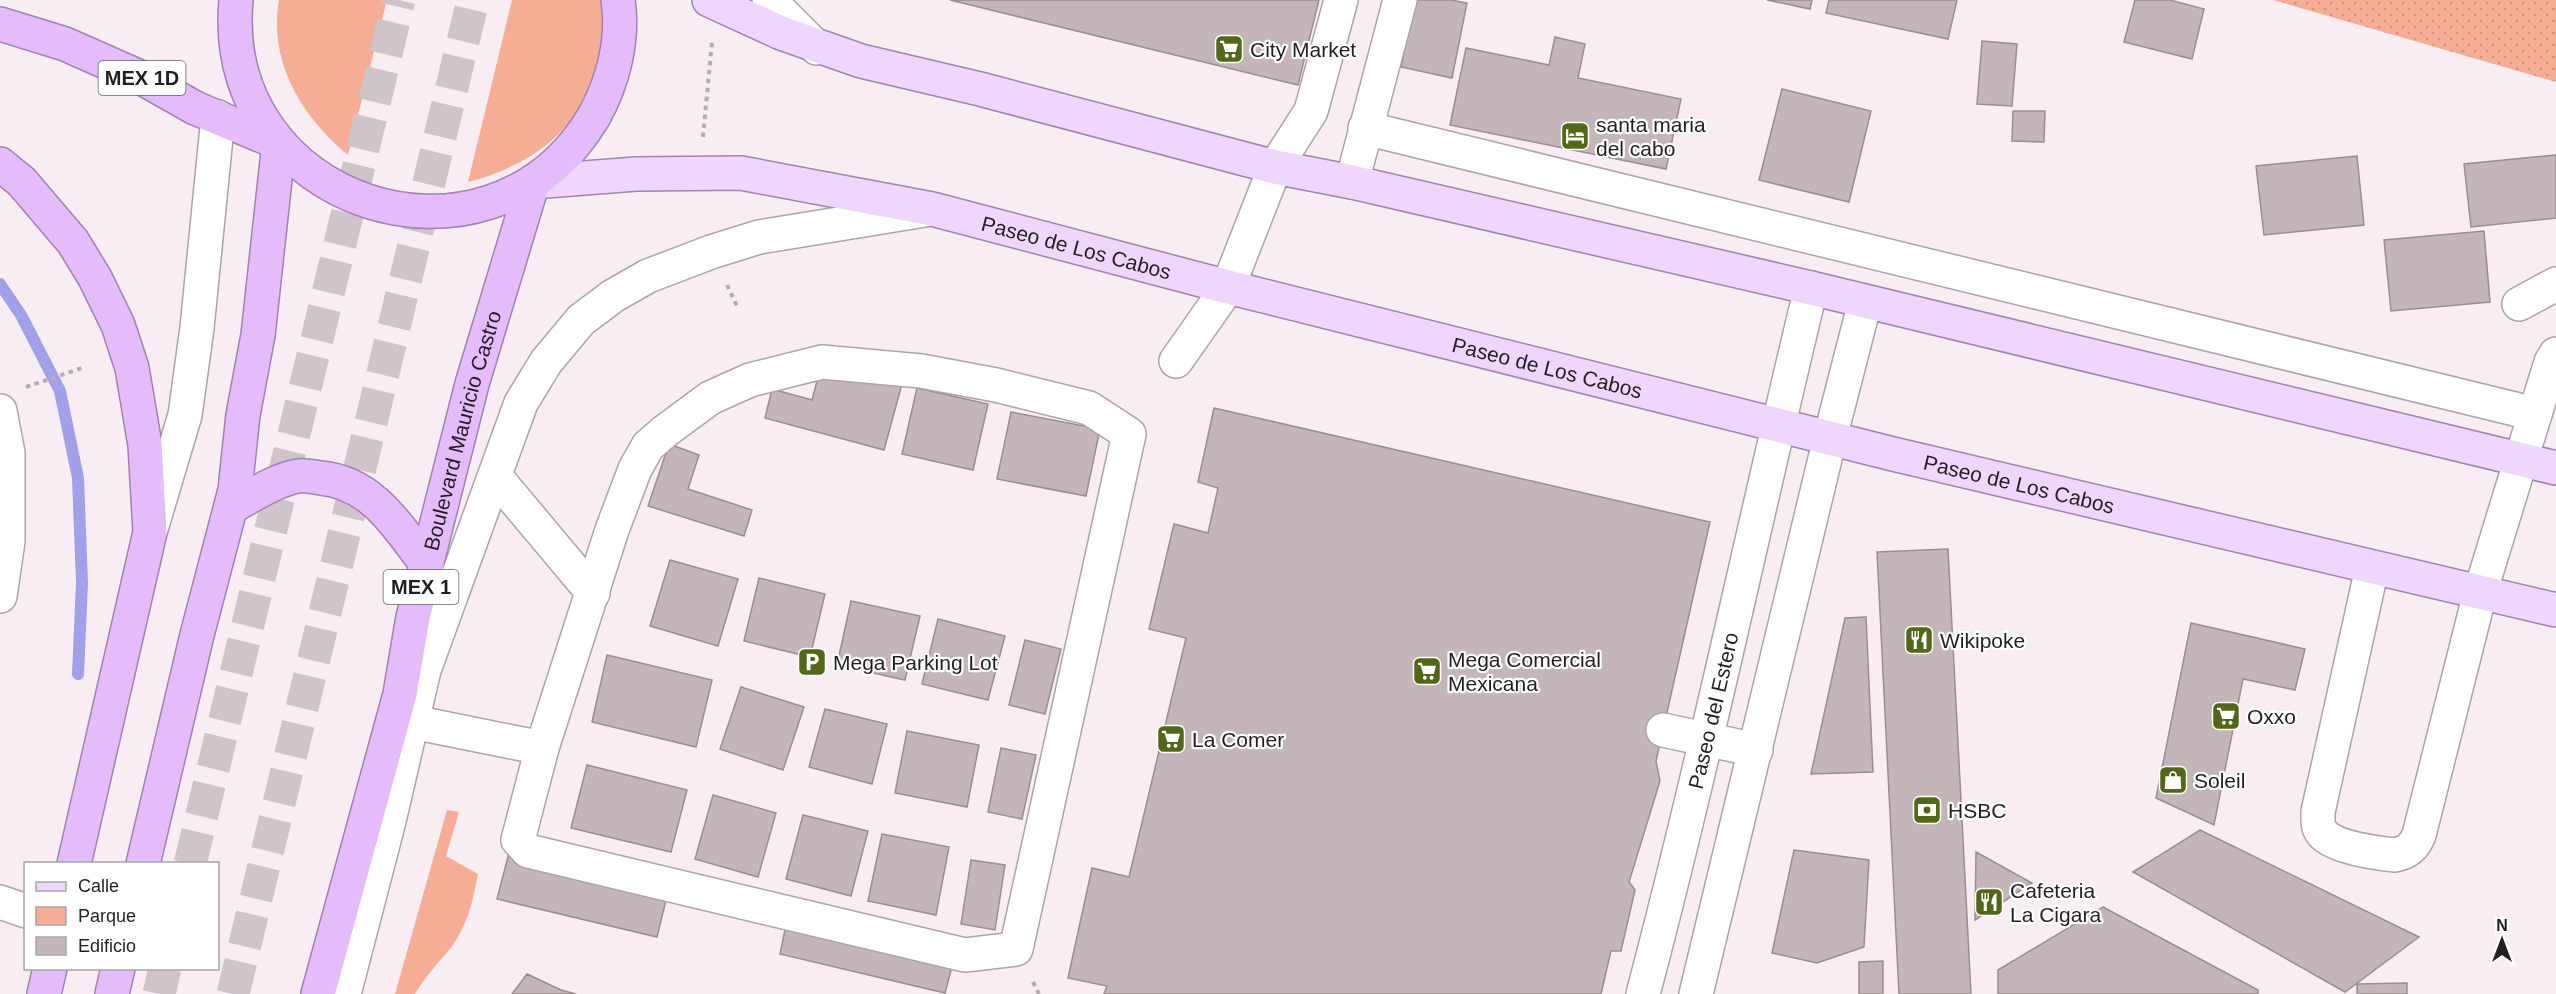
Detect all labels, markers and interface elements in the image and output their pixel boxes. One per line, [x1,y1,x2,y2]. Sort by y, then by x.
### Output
supermarket icon: City Market [1213,33,1245,65]
place label: City Market [1250,38,1356,61]
road number: MEX 1D [98,61,186,95]
place label: santa maria del cabo [1596,113,1706,160]
hotel icon: santa maria del cabo [1559,120,1591,152]
street label: Paseo de Los Cabos [979,211,1174,283]
street label: Boulevard Mauricio Castro [419,308,505,553]
street label: Paseo de Los Cabos [1450,332,1645,402]
street label: Paseo de Los Cabos [1922,450,2117,517]
road number: MEX 1 [384,570,458,604]
restaurant icon: Wikipoke [1903,624,1935,656]
place label: Wikipoke [1940,629,2025,652]
street label: Paseo del Estero [1683,630,1742,791]
parking icon: Mega Parking Lot [796,646,828,678]
place label: Mega Comercial Mexicana [1448,648,1601,695]
place label: Mega Parking Lot [833,651,998,674]
supermarket icon: Mega Comercial Mexicana [1411,655,1443,687]
supermarket icon: Oxxo [2210,700,2242,732]
place label: Oxxo [2247,705,2296,728]
supermarket icon: La Comer [1155,723,1187,755]
place label: La Comer [1192,728,1284,751]
shop icon: Soleil [2157,764,2189,796]
place label: Soleil [2194,769,2245,792]
bank icon: HSBC [1911,794,1943,826]
place label: HSBC [1948,799,2006,822]
legend [24,862,219,970]
text: Calle [78,876,119,896]
place label: Cafeteria La Cigara [2010,879,2101,926]
restaurant icon: Cafeteria La Cigara [1973,886,2005,918]
text: Parque [78,906,136,926]
north arrow [2472,910,2532,970]
text: N [2496,917,2508,934]
text: Edificio [78,936,136,956]

